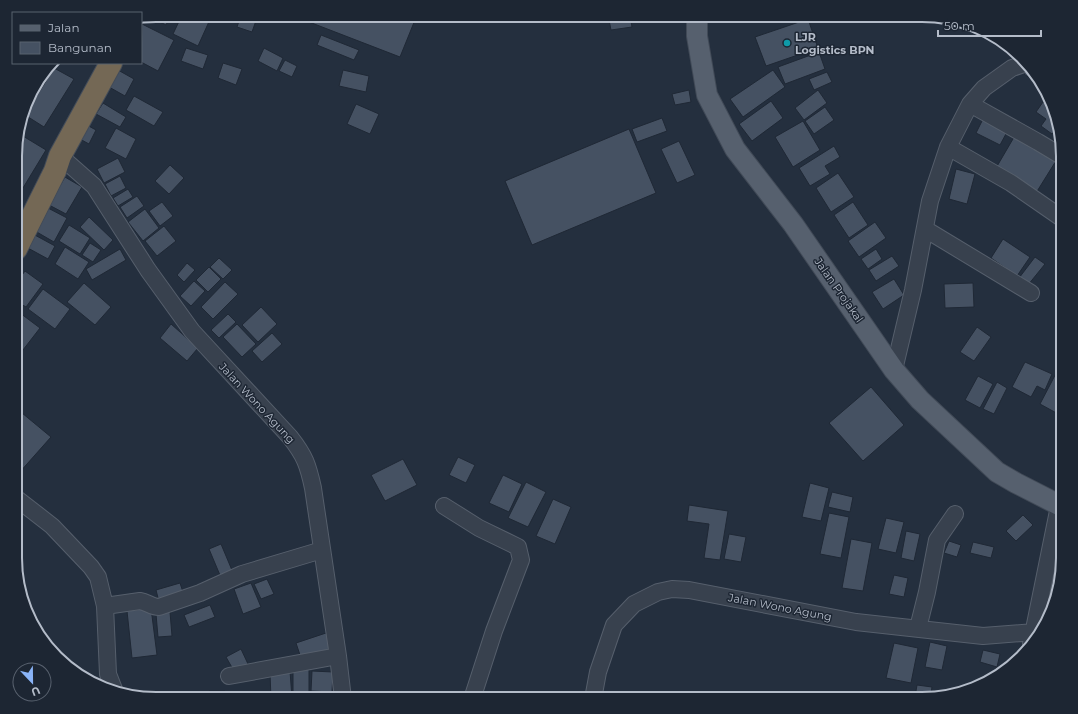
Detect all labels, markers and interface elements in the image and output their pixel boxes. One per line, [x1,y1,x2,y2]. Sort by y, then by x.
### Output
legend [12,12,142,64]
scale bar [938,12,1041,38]
text: 50 m [944,18,975,33]
text: Jalan [47,20,80,35]
place label: LJR Logistics BPN [795,30,874,57]
marker: LJR Logistics BPN [782,38,792,48]
text: Bangunan [48,40,112,55]
street label: Jalan Projakal [811,254,867,325]
street label: Jalan Wono Agung [215,359,298,446]
street label: Jalan Wono Agung [726,590,833,624]
north arrow [12,662,52,702]
text: U [29,683,42,699]

